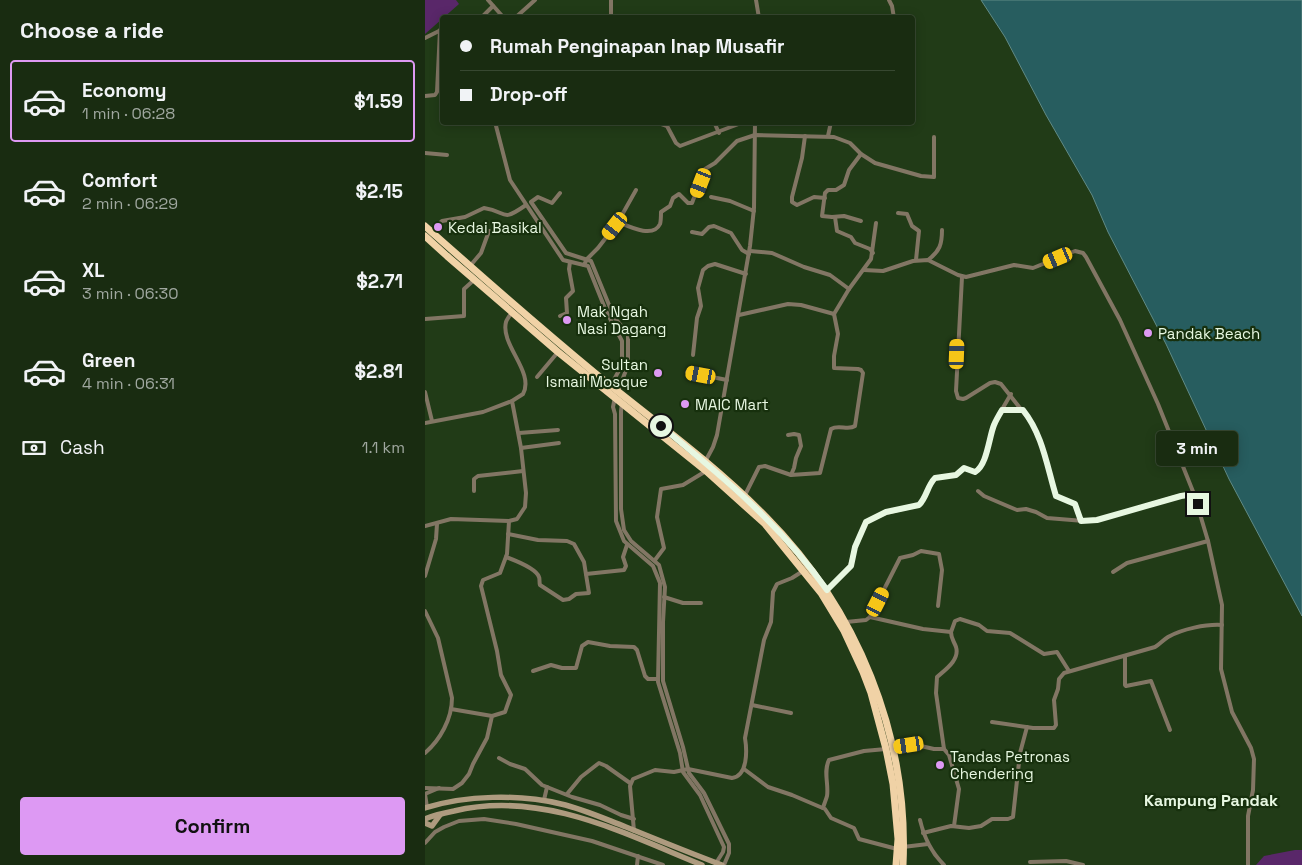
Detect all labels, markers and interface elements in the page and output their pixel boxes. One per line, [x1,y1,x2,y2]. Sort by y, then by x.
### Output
text: Choose a ride [20,16,164,44]
text: Rumah Penginapan Inap Musafir [490,34,784,59]
text: Economy [82,78,166,103]
icon: car [22,79,67,124]
text: Drop-off [490,82,568,107]
text: $1.59 [354,89,403,114]
text: 1 min · 06:28 [82,103,175,124]
car [688,166,713,200]
text: Comfort [82,168,158,193]
icon: car [22,169,67,214]
text: $2.15 [356,179,403,204]
text: 2 min · 06:29 [82,193,178,214]
car [599,210,630,242]
place label: Kedai Basikal [448,218,542,237]
marker: Kedai Basikal [432,221,444,233]
car [1041,245,1074,271]
text: XL [82,258,105,283]
icon: car [22,259,67,304]
text: $2.71 [356,269,403,294]
text: 3 min · 06:30 [82,283,179,304]
place label: Mak Ngah Nasi Dagang [577,302,666,338]
marker: Mak Ngah Nasi Dagang [561,314,573,326]
place label: Pandak Beach [1158,324,1260,343]
marker: Pandak Beach [1142,327,1154,339]
car [948,339,965,369]
text: Green [82,348,135,373]
icon: car [22,349,67,394]
place label: Sultan Ismail Mosque [546,355,648,391]
text: $2.81 [355,359,403,384]
car [684,365,717,385]
marker: Sultan Ismail Mosque [652,367,664,379]
text: 4 min · 06:31 [82,373,175,394]
place label: MAIC Mart [695,395,769,414]
marker: MAIC Mart [679,398,691,410]
route start [650,415,672,437]
callout: 3 min [1157,432,1239,466]
icon: cash [20,434,48,462]
text: Cash [60,435,105,460]
text: 1.1 km [362,437,405,458]
text: 3 min [1176,438,1218,459]
route end [1187,493,1209,515]
car [864,585,891,619]
car [893,735,924,755]
place label: Tandas Petronas Chendering [950,747,1070,783]
marker: Tandas Petronas Chendering [934,759,946,771]
district label: Kampung Pandak [1144,790,1278,811]
button: Confirm [20,797,405,855]

